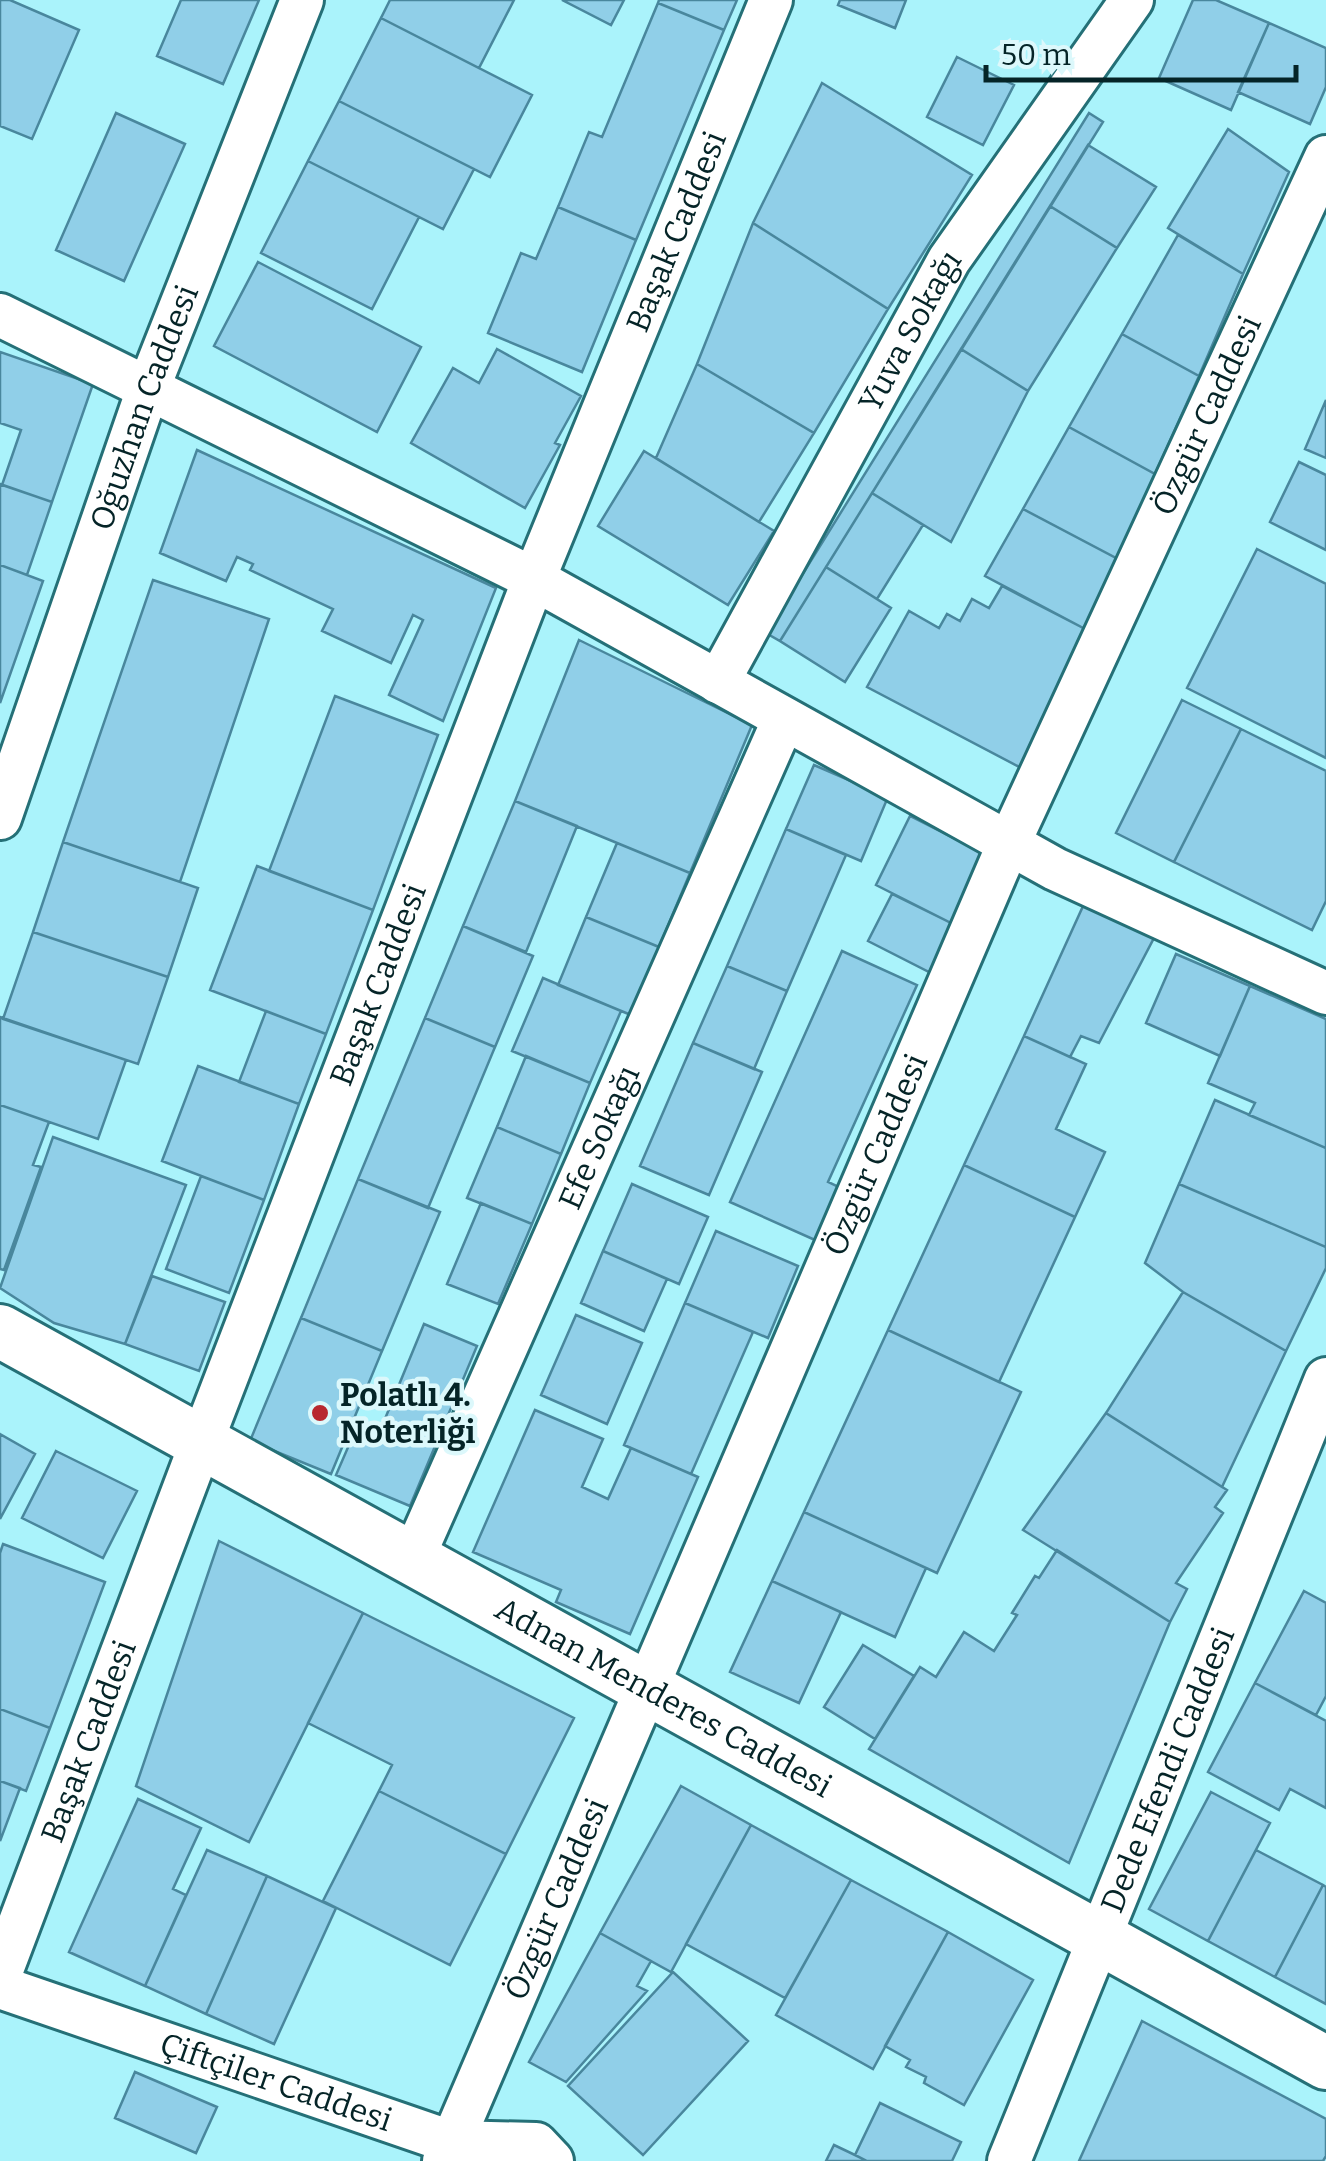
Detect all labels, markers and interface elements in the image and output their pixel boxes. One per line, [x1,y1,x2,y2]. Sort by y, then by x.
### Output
scale bar [986,20,1296,82]
text: 50 m [1001,37,1071,73]
street label: Başak Caddesi [618,126,734,337]
street label: Yuva Sokağı [851,243,969,418]
street label: Oğuzhan Caddesi [82,280,206,535]
street label: Özgür Caddesi [1144,310,1269,521]
street label: Başak Caddesi [322,878,434,1091]
street label: Özgür Caddesi [816,1048,935,1261]
street label: Efe Sokağı [551,1060,647,1215]
place label: Polatlı 4. Noterliği [340,1376,476,1451]
marker: Polatlı 4. Noterliği [309,1402,331,1424]
street label: Adnan Menderes Caddesi [489,1589,838,1805]
street label: Dede Efendi Caddesi [1093,1622,1242,1918]
street label: Başak Caddesi [33,1635,144,1848]
street label: Özgür Caddesi [496,1793,616,2006]
street label: Çiftçiler Caddesi [155,2025,397,2139]

